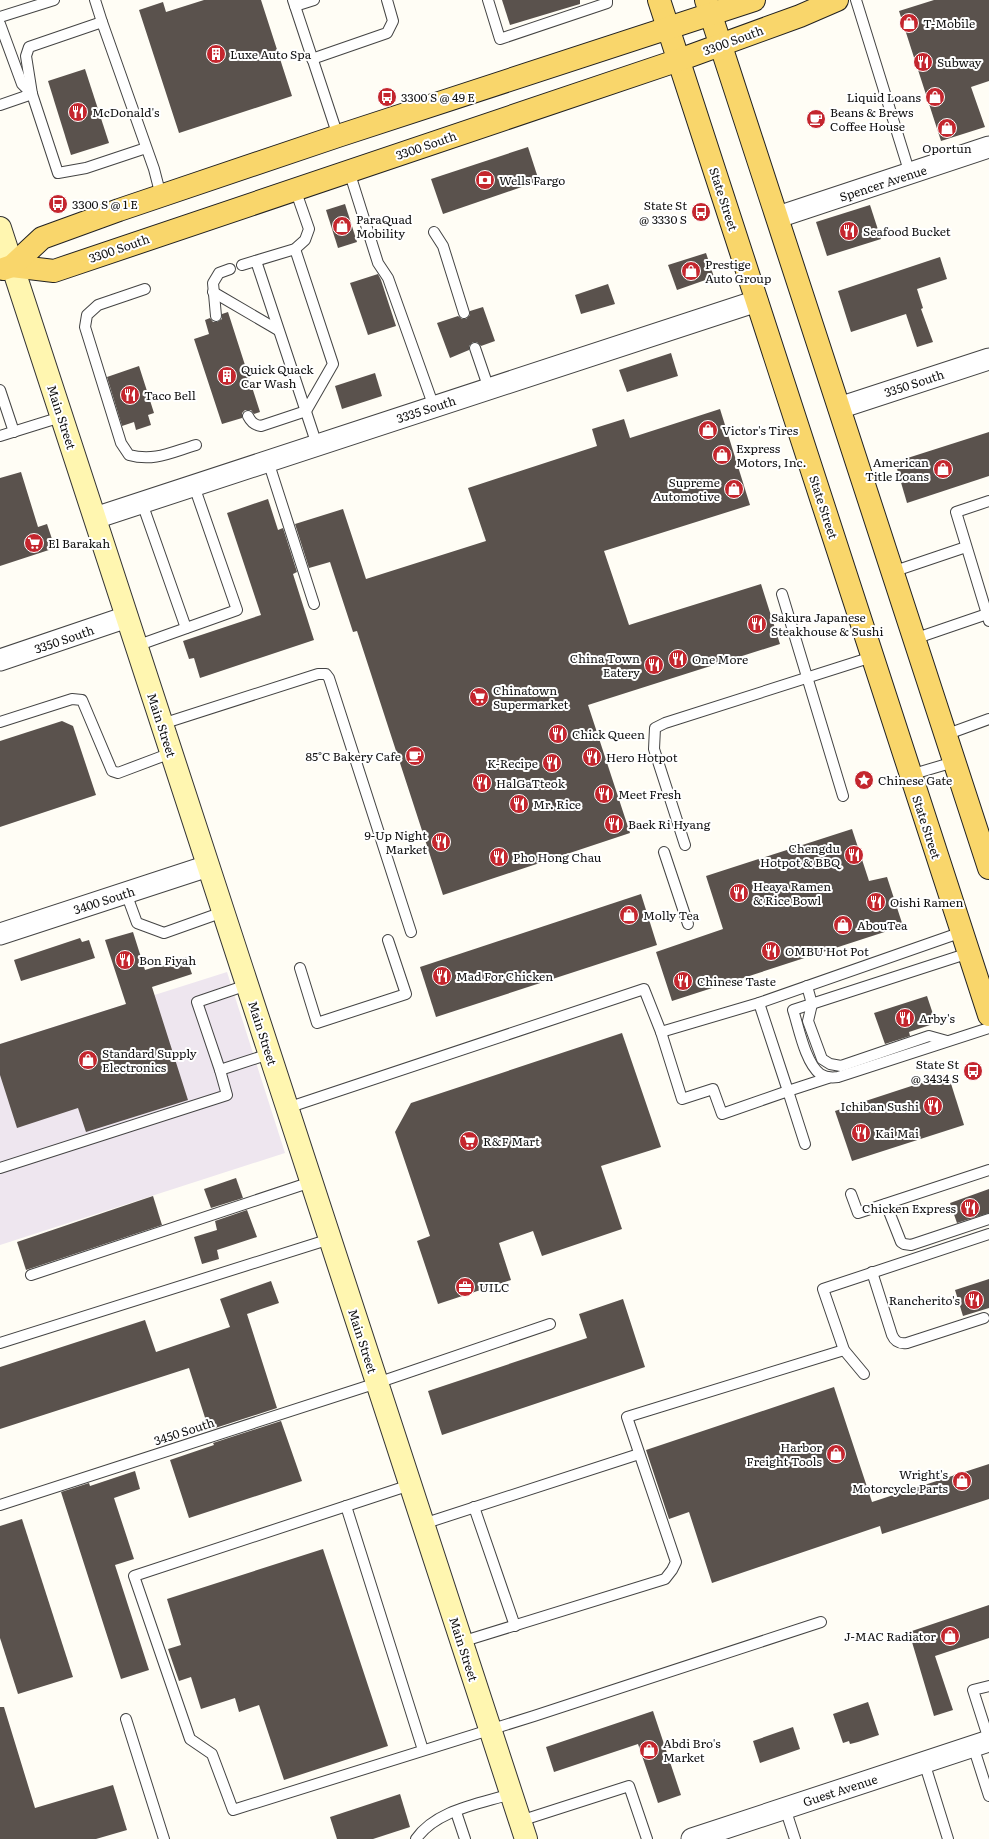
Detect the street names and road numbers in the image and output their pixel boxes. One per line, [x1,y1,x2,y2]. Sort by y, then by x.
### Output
street label: 3300 South [700,21,766,59]
street label: 3300 South [393,126,459,164]
street label: Spencer Avenue [837,160,929,206]
street label: State Street [705,165,743,233]
street label: 3300 South [86,229,152,267]
street label: 3350 South [882,365,946,401]
street label: Main Street [43,382,81,452]
street label: 3335 South [394,391,458,427]
street label: State Street [805,473,843,541]
street label: 3350 South [32,620,96,658]
street label: Main Street [143,690,181,760]
street label: State Street [908,793,946,861]
street label: 3400 South [71,882,137,918]
street label: Main Street [244,998,282,1068]
street label: Main Street [344,1306,382,1376]
street label: 3450 South [151,1413,217,1449]
street label: Main Street [445,1614,483,1684]
street label: Guest Avenue [800,1769,880,1811]

